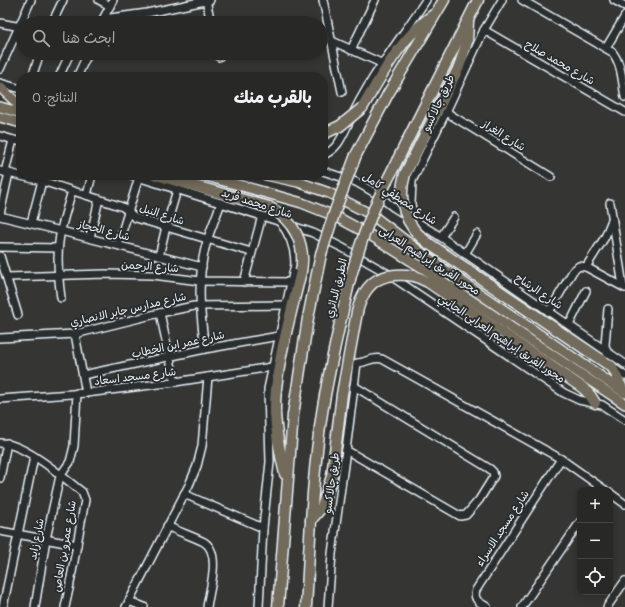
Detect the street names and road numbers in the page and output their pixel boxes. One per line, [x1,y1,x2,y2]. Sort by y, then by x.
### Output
street label: شارع محمد صلاح [522,37,597,89]
street label: طريق جالاكسو [419,73,457,135]
street label: شارع الغراز [478,116,528,156]
street label: شارع مصطفي كامل [358,169,439,231]
street label: شارع محمد فريد [219,186,294,223]
street label: شارع النيل [137,201,186,230]
street label: شارع الحجاز [75,217,131,246]
street label: محور الفريق إبراهيم العرابى [376,223,482,299]
street label: الطريق الدائري [323,257,352,320]
street label: شارع الرحمن [121,258,179,277]
street label: شارع الرشاح [511,271,565,314]
street label: شارع مدارس جابر الانصاري [69,290,188,331]
street label: محور الفريق إبراهيم العرابى الجانبي [434,291,567,389]
street label: شارع عمر ابن الخطاب [130,328,226,363]
street label: شارع مسجد اسعاد [93,365,177,390]
street label: طريق جالاكسو [321,452,342,515]
street label: شارع مسجد الاسراء [473,488,533,570]
street label: شارع عمرو بن العاص [50,499,81,593]
street label: شارع زايد [26,517,49,561]

